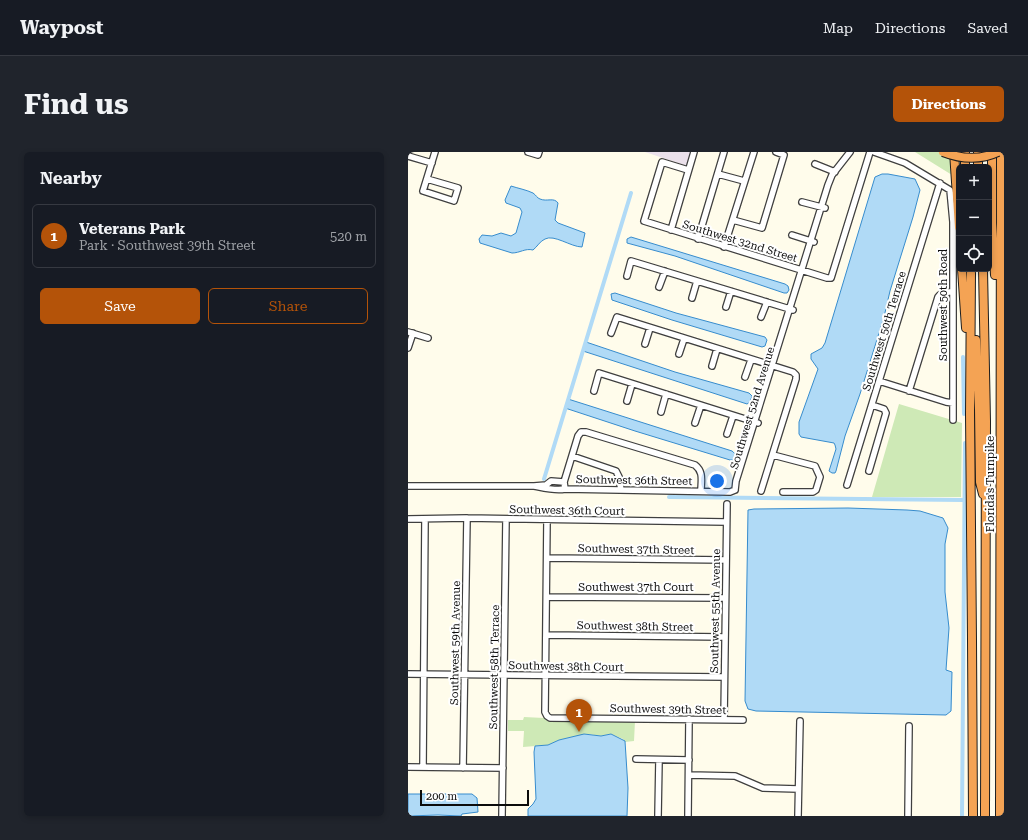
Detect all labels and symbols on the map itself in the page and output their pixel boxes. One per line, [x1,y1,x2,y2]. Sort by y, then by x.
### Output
street label: Southwest 32nd Street [681,218,799,265]
street label: Southwest 50th Road [937,249,950,361]
street label: Southwest 50th Terrace [860,270,909,393]
street label: Southwest 52nd Avenue [728,345,777,471]
street label: Florida's Turnpike [984,436,997,532]
your location [707,471,727,491]
street label: Southwest 36th Street [576,473,692,488]
street label: Southwest 36th Court [509,503,625,518]
street label: Southwest 37th Street [578,542,694,557]
street label: Southwest 55th Avenue [708,549,723,673]
street label: Southwest 59th Avenue [448,581,463,705]
street label: Southwest 37th Court [578,581,694,594]
street label: Southwest 58th Terrace [487,605,502,729]
street label: Southwest 38th Street [577,619,693,634]
street label: Southwest 38th Court [508,659,624,674]
pin: 1 [566,699,592,732]
street label: Southwest 39th Street [610,702,726,717]
scale bar [420,788,529,807]

